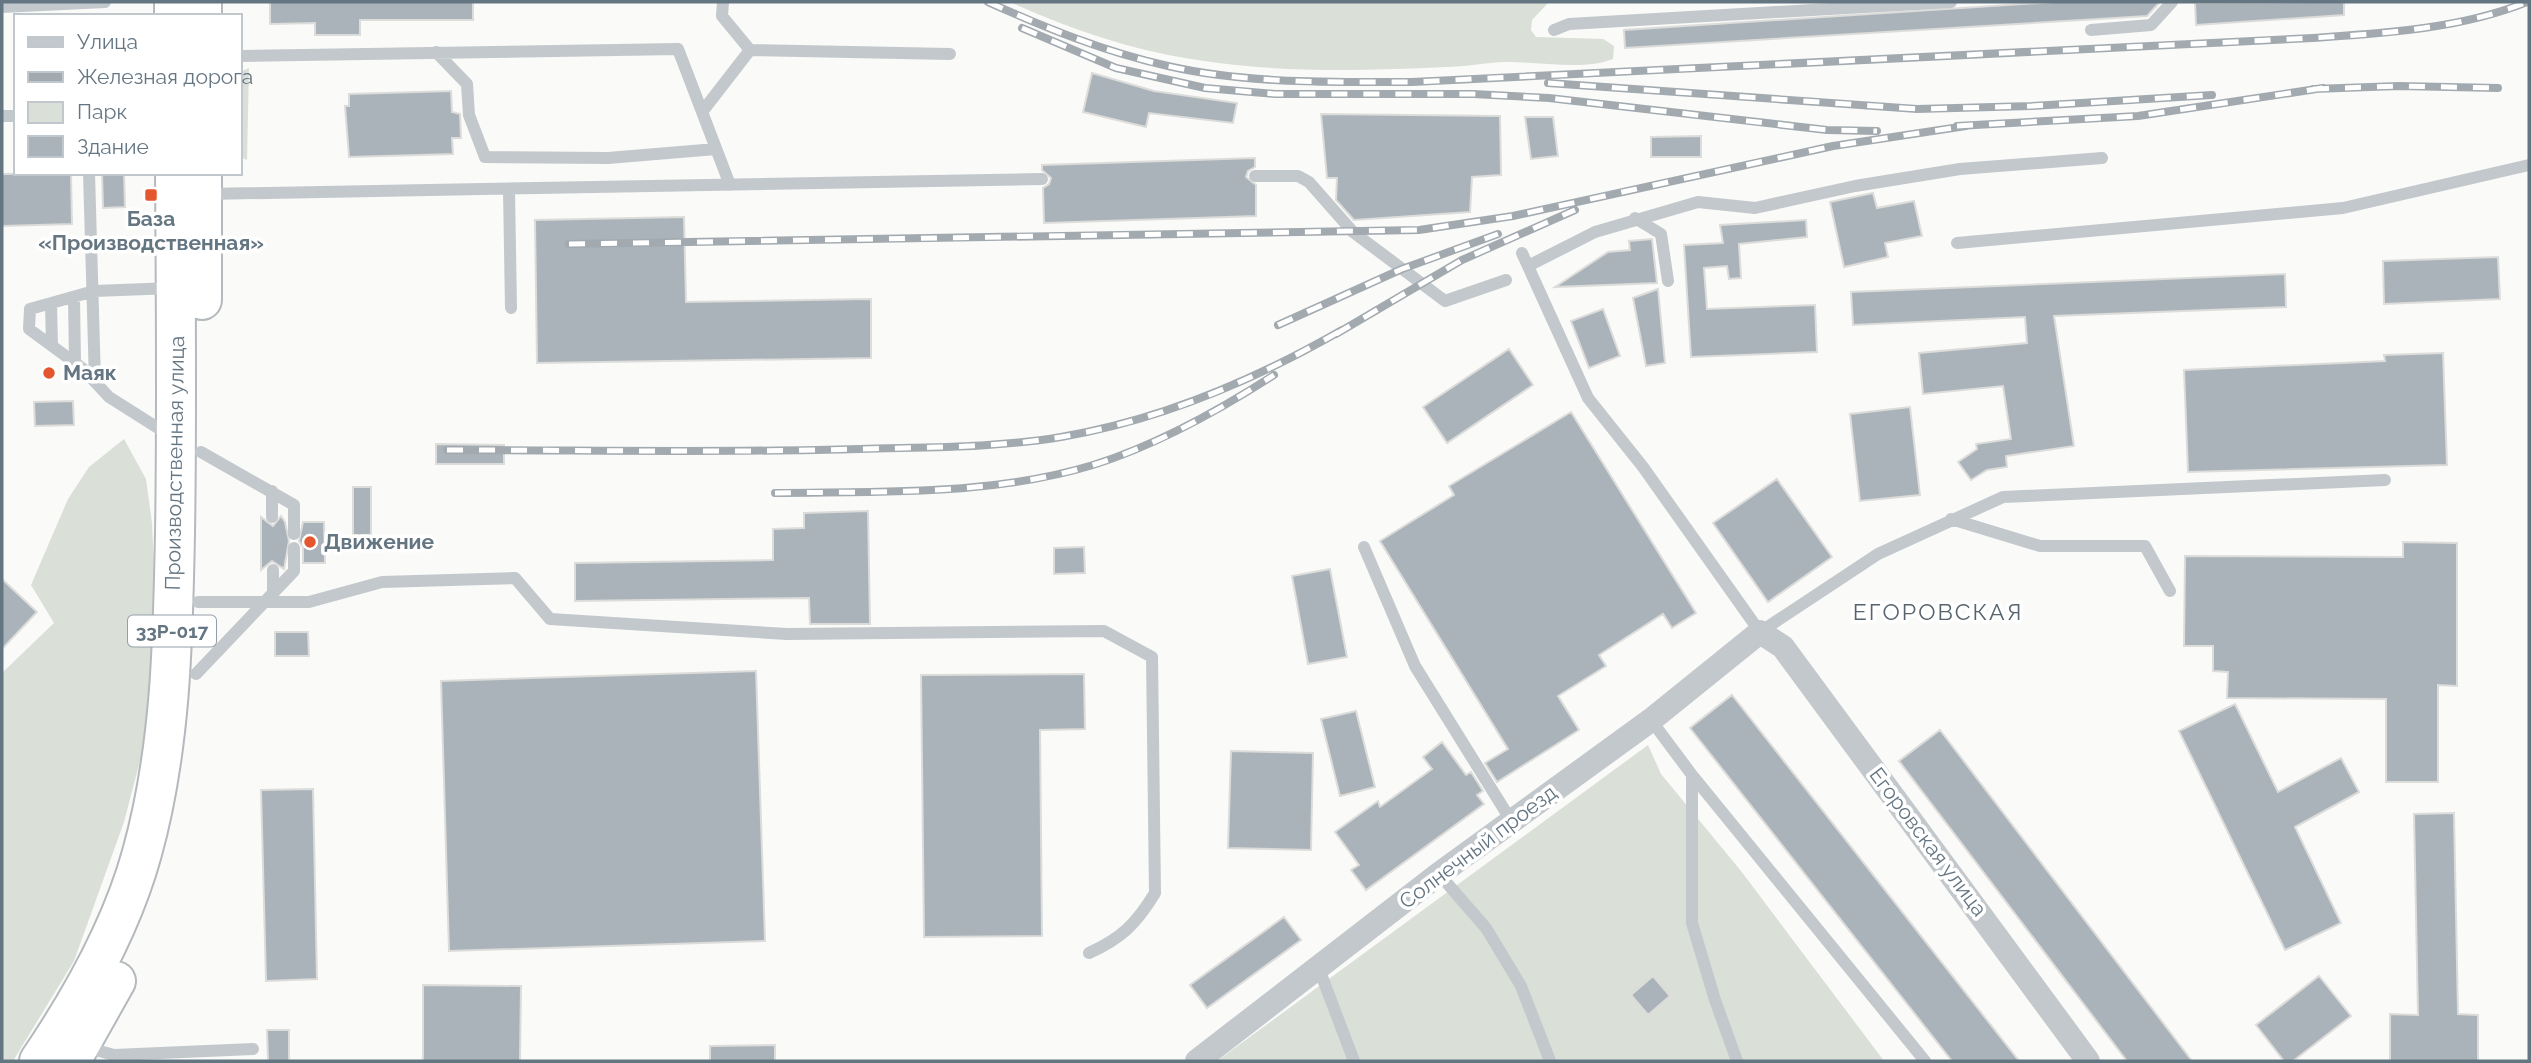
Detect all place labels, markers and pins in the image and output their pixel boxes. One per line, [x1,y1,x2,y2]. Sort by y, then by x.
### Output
marker: База «Производственная» [143,187,159,203]
place label: База «Производственная» [38,206,264,255]
place label: Маяк [63,360,117,385]
marker: Маяк [41,365,57,381]
place label: Движение [324,529,434,554]
marker: Движение [302,534,318,550]

